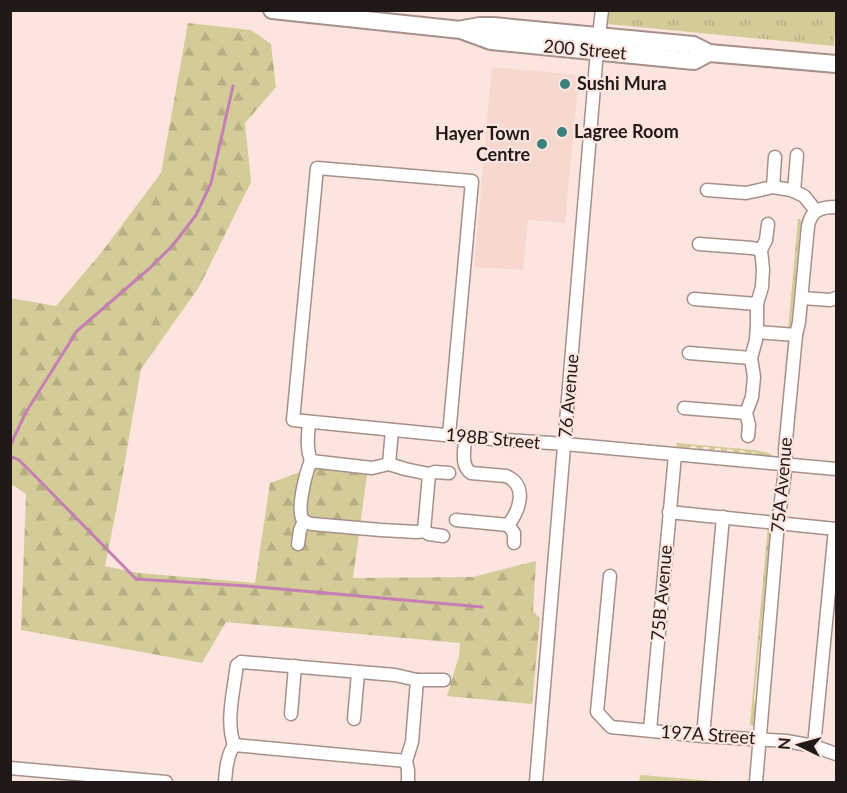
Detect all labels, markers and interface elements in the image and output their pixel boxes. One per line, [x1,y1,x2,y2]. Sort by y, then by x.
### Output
street label: 200 Street [543,34,628,64]
place label: Sushi Mura [577,72,667,94]
marker: Sushi Mura [558,77,572,91]
place label: Lagree Room [574,120,679,142]
place label: Hayer Town Centre [435,122,530,165]
marker: Lagree Room [555,125,569,139]
marker: Hayer Town Centre [535,137,549,151]
street label: 76 Avenue [553,353,583,439]
street label: 198B Street [445,423,542,453]
street label: 75A Avenue [766,436,796,534]
street label: 75B Avenue [646,544,676,642]
north arrow [769,715,829,775]
street label: 197A Street [660,720,757,748]
text: N [774,737,794,751]

